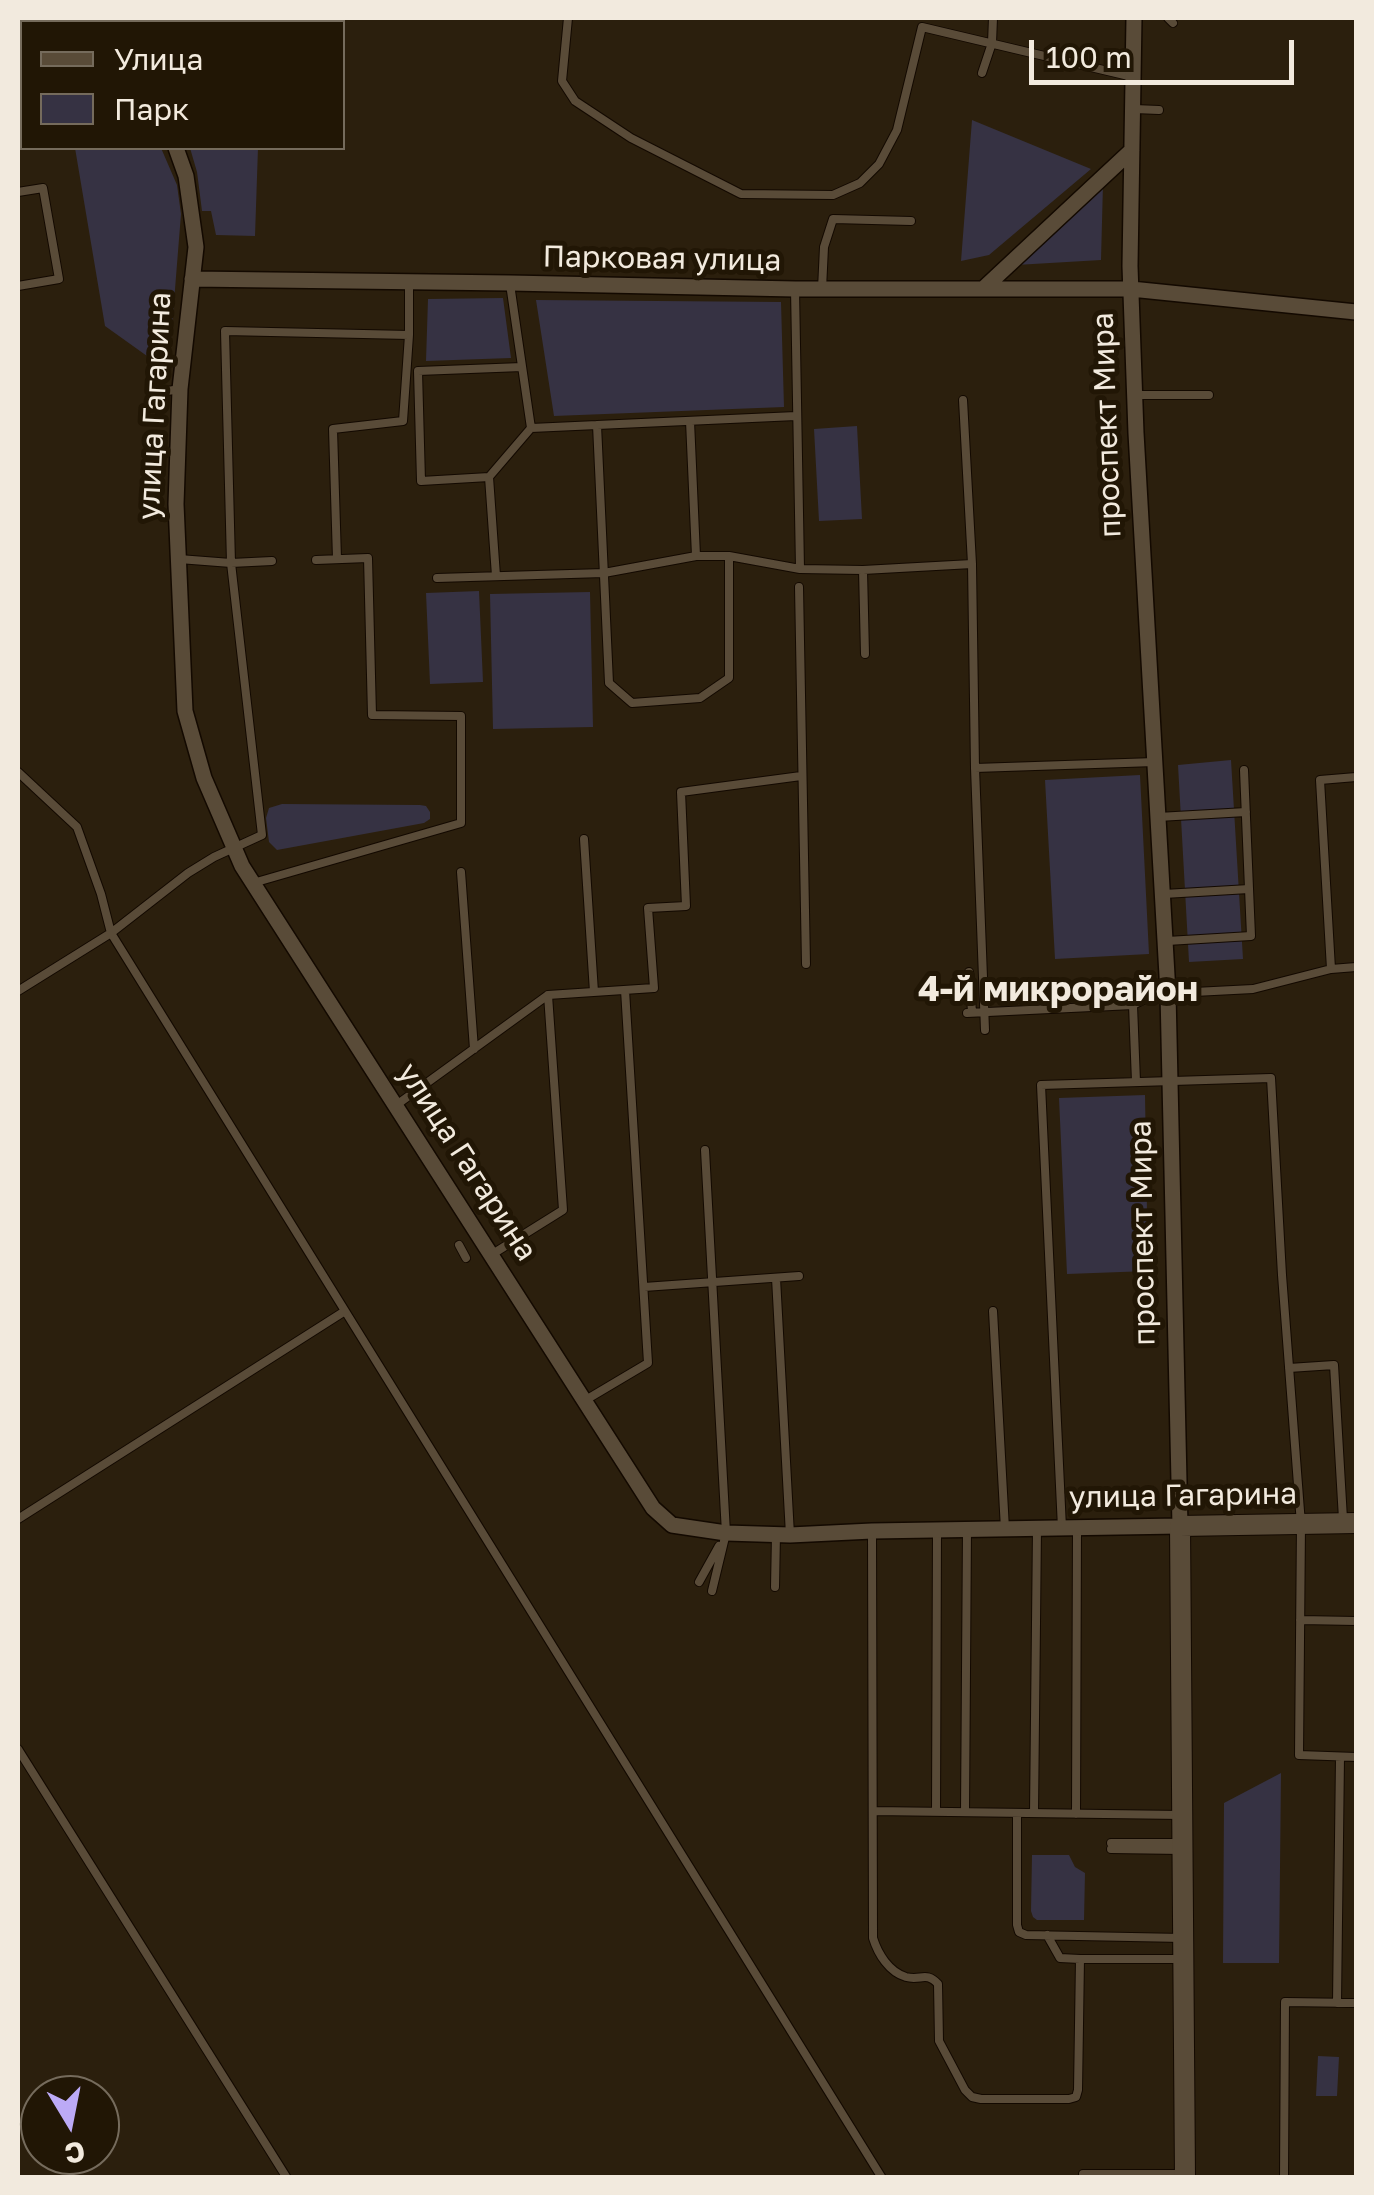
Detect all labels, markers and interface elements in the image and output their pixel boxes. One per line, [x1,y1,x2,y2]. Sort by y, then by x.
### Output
legend [20,20,345,150]
scale bar [1034,20,1299,82]
text: 100 m [1046,39,1132,75]
text: Улица [114,41,203,77]
text: Парк [114,91,189,127]
street label: Парковая улица [542,239,782,279]
street label: улица Гагарина [131,291,179,521]
street label: проспект Мира [1085,312,1129,538]
district label: 4-й микрорайон [918,969,1198,1011]
street label: улица Гагарина [390,1056,544,1268]
street label: проспект Мира [1123,1120,1163,1346]
street label: улица Гагарина [1069,1476,1297,1516]
north arrow [20,2075,120,2175]
text: С [62,2135,88,2171]

